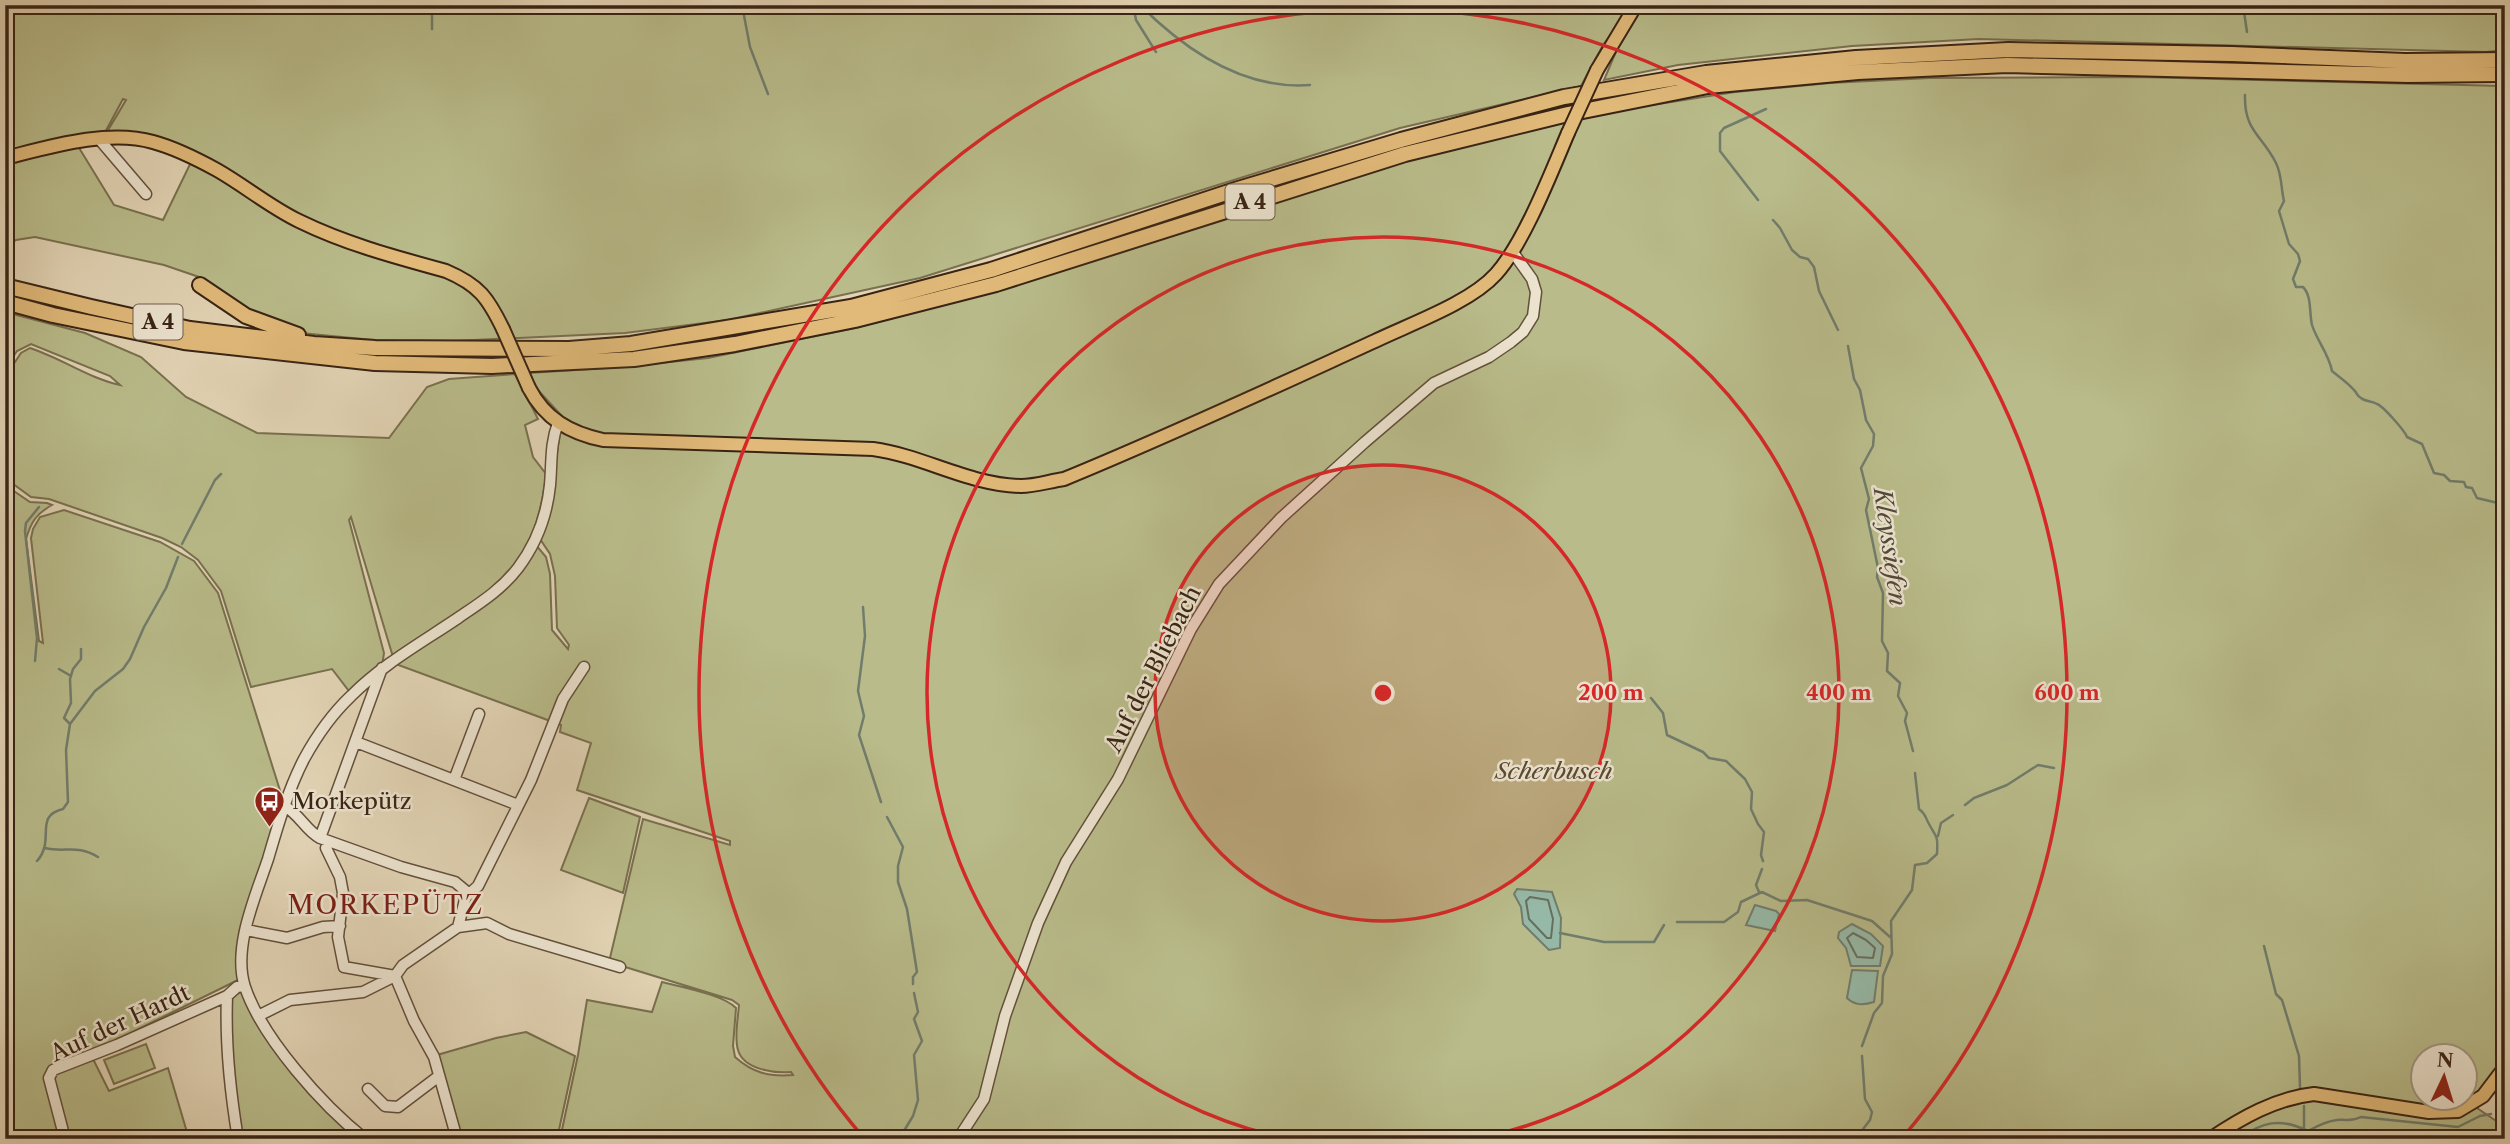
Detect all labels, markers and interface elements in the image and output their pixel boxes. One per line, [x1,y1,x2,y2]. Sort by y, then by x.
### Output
road number: A 4 [1226,184,1274,220]
road number: A 4 [134,304,182,340]
water label: Kleyssiefen [1868,484,1913,608]
street label: Auf der Bliebach [1099,581,1207,758]
text: 200 m [1578,680,1644,705]
text: 400 m [1806,680,1872,705]
text: 600 m [2034,680,2100,705]
centre of rings [1371,681,1395,705]
park label: Scherbusch [1493,757,1613,785]
bus stop icon: Morkepütz [252,784,286,828]
place label: Morkepütz [292,787,412,815]
district label: MORKEPÜTZ [288,889,484,921]
street label: Auf der Hardt [45,978,194,1068]
north arrow [2408,1042,2478,1112]
text: N [2436,1048,2454,1073]

